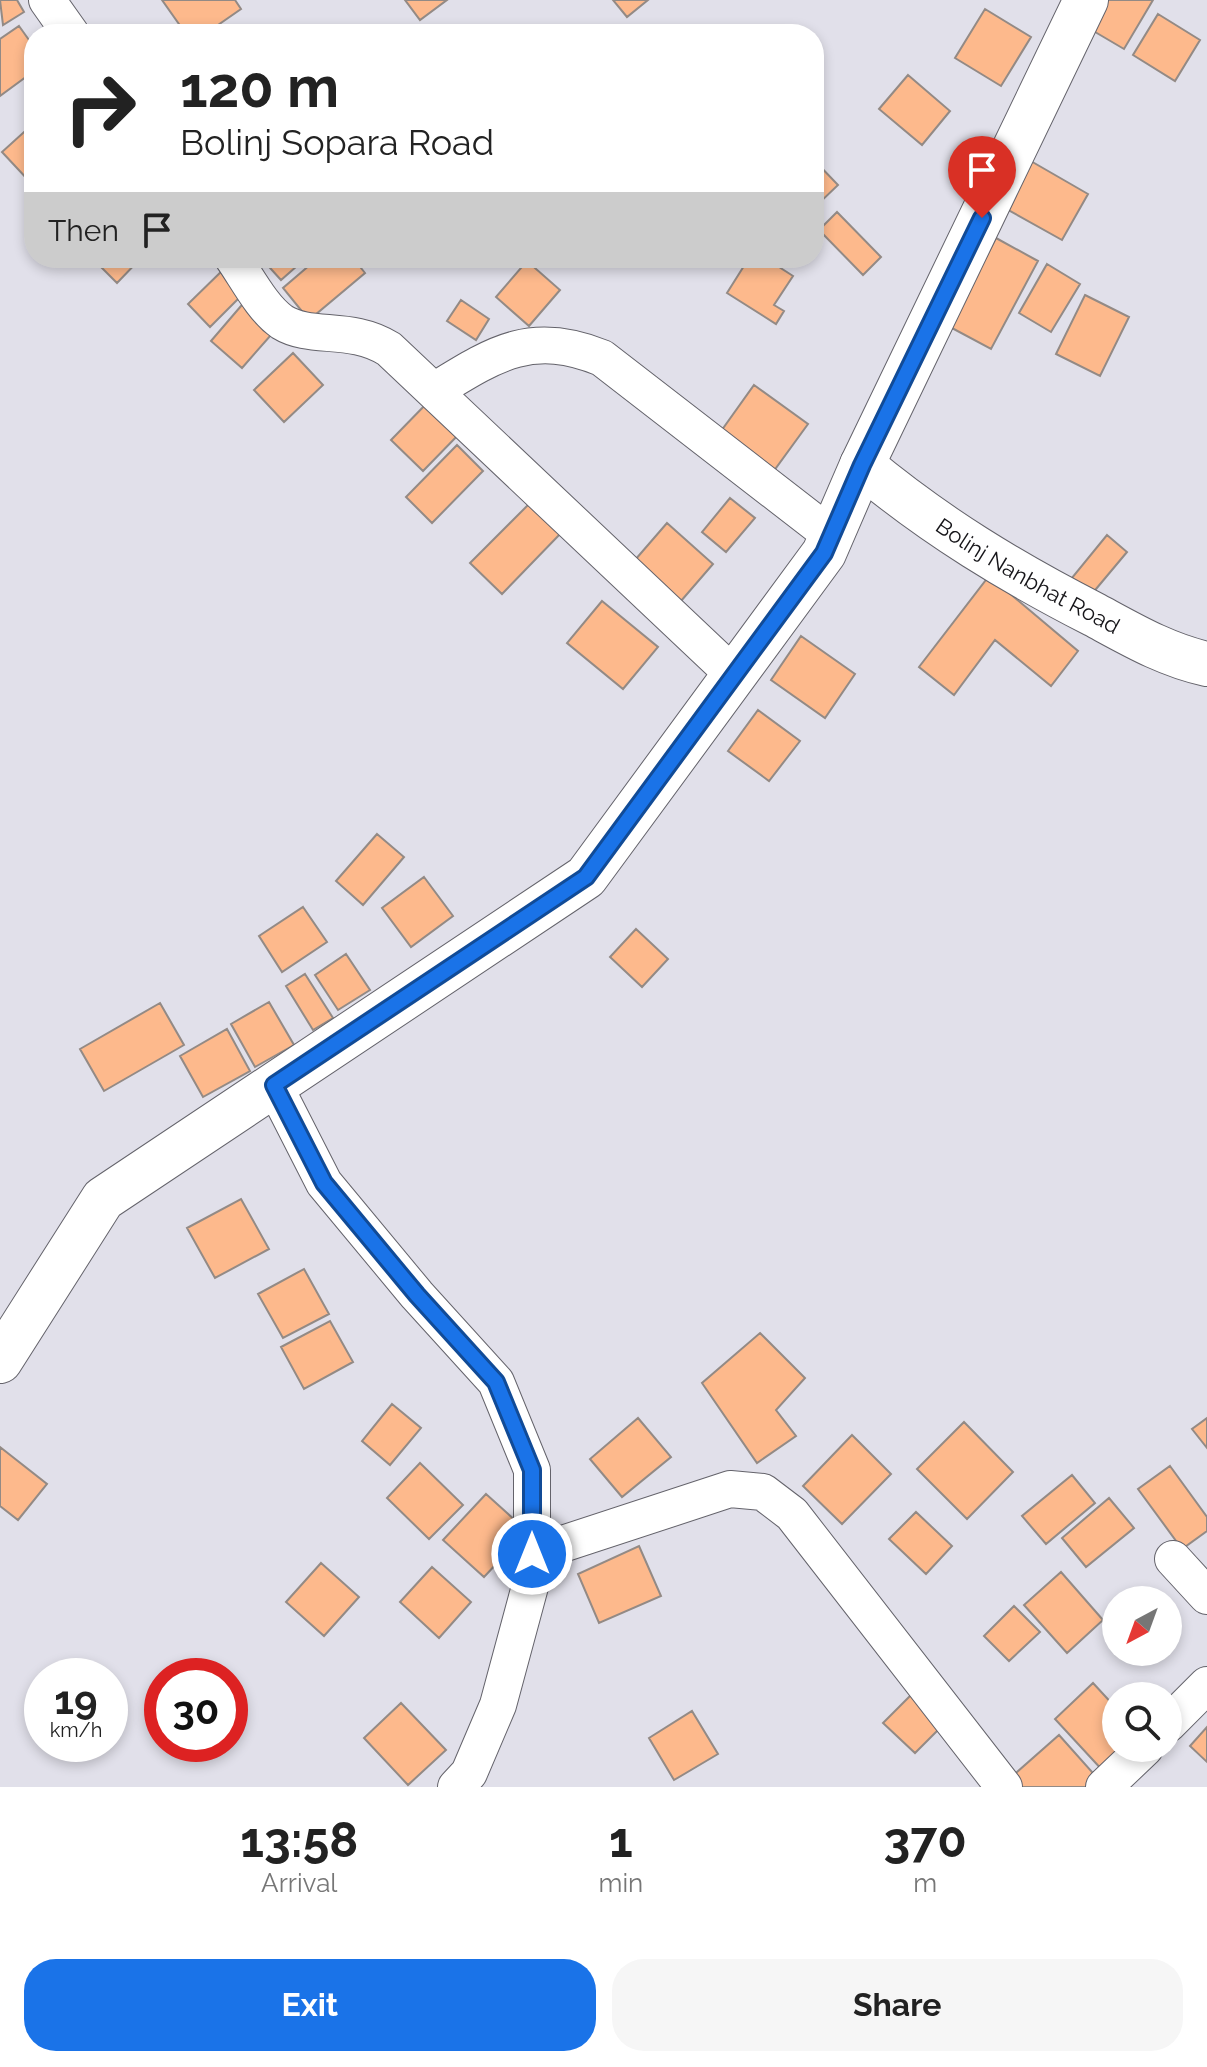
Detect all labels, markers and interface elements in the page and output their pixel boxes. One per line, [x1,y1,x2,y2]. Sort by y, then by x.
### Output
text: 120 m [180,54,339,120]
icon: right [48,56,152,160]
text: Bolinj Sopara Road [180,121,494,163]
pin [948,136,1016,218]
icon: arrive [960,148,1004,192]
icon: arrive [135,208,179,252]
text: Then [48,213,119,248]
street label: Bolinj Nanbhat Road [931,512,1124,639]
position arrow [490,1512,574,1596]
north arrow [1102,1586,1182,1666]
map controls [1102,1586,1182,1762]
speed limit sign: 30 [144,1658,248,1762]
text: 19 [54,1676,98,1723]
button: search [1102,1682,1182,1762]
text: km/h [50,1718,102,1742]
text: 13:58 [240,1812,358,1868]
text: 1 [609,1812,633,1868]
text: 370 [884,1812,967,1868]
text: Arrival [261,1868,337,1898]
text: min [599,1868,643,1898]
text: m [913,1868,937,1898]
button: Exit [24,1959,596,2051]
button: Share [612,1959,1183,2051]

